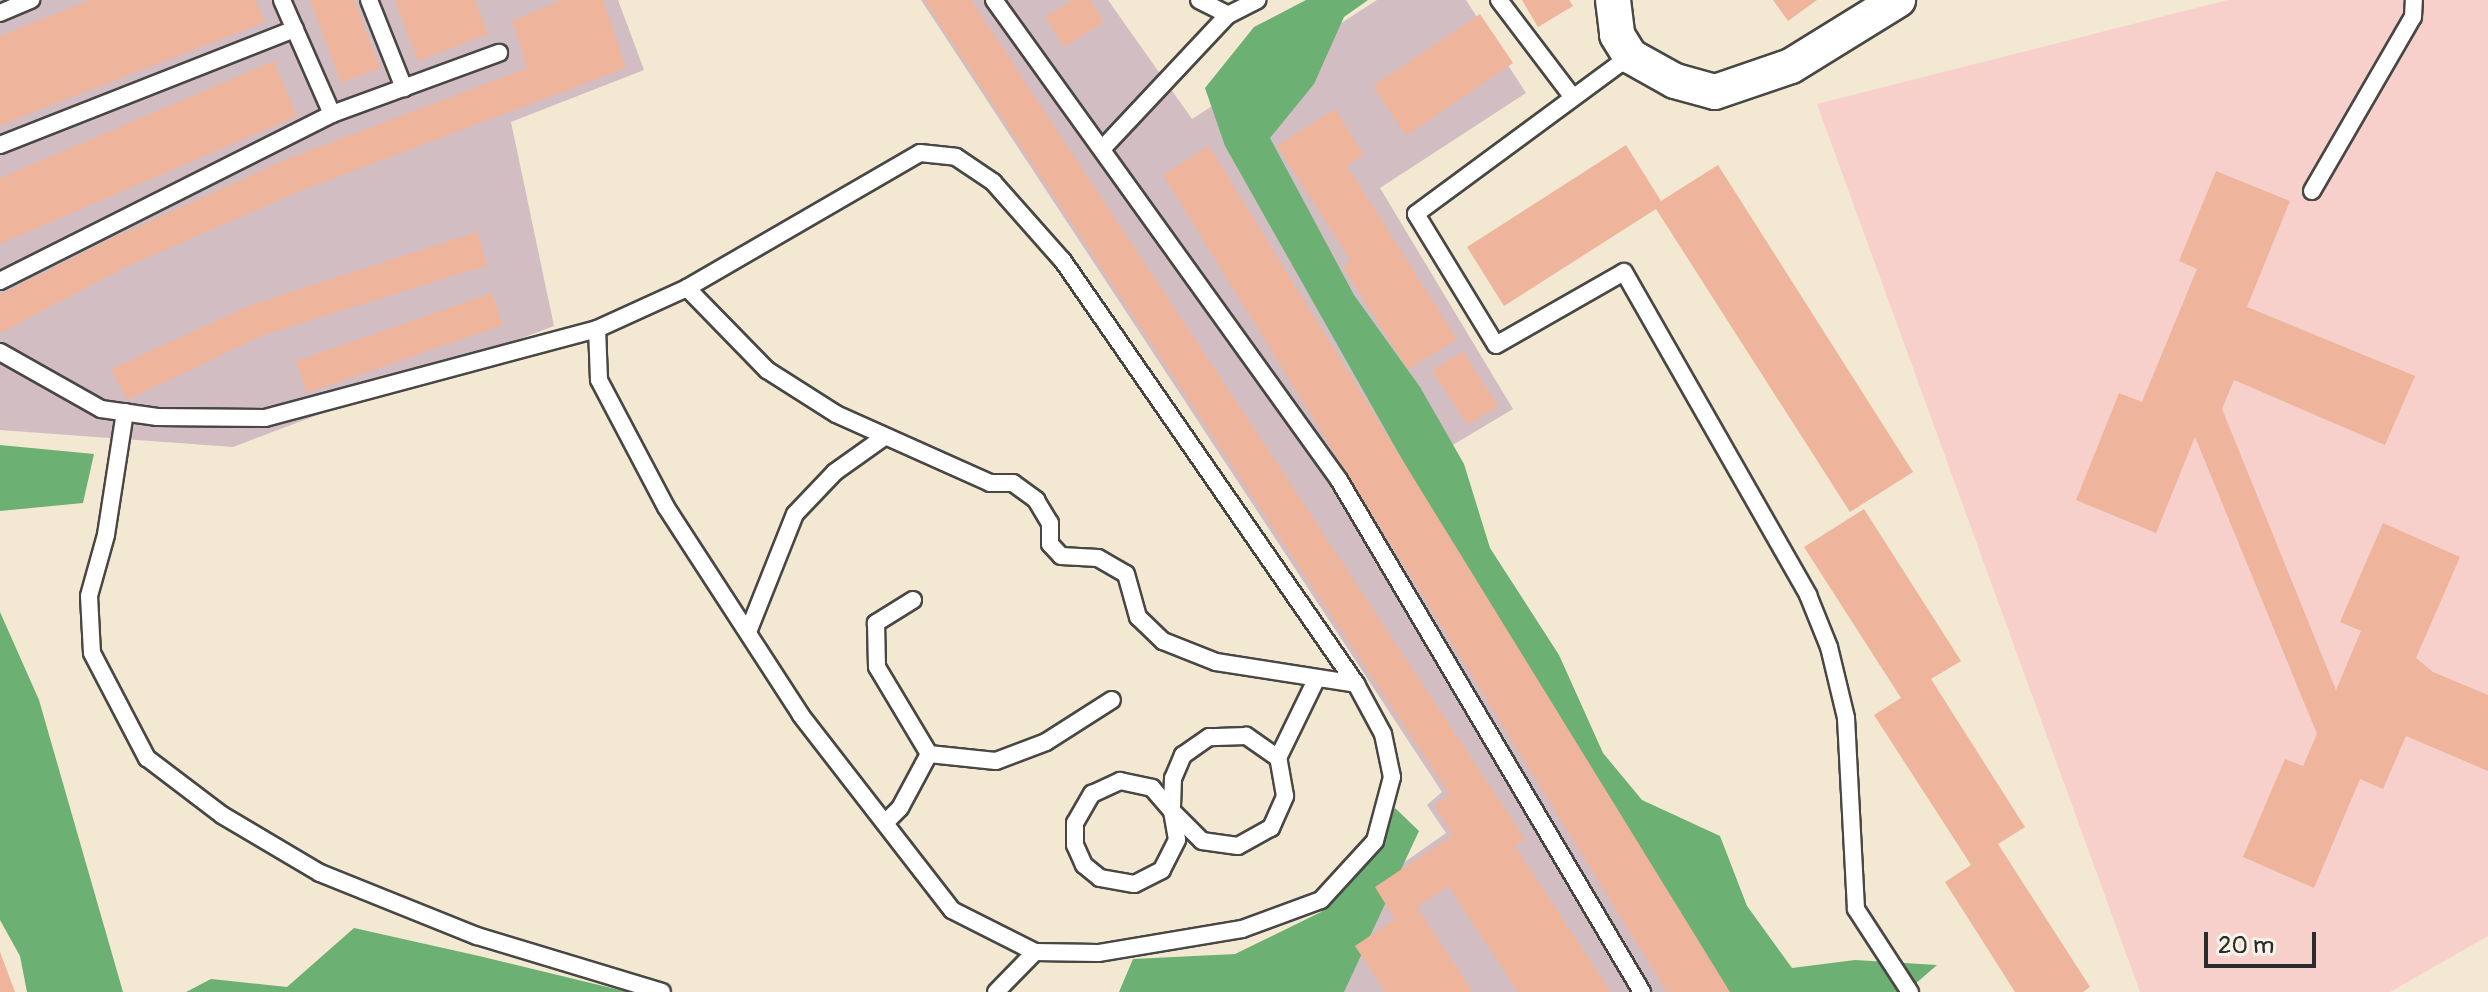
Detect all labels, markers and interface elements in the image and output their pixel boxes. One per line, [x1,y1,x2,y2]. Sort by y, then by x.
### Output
scale bar [2208,916,2320,966]
text: 20 m [2218,931,2274,960]

